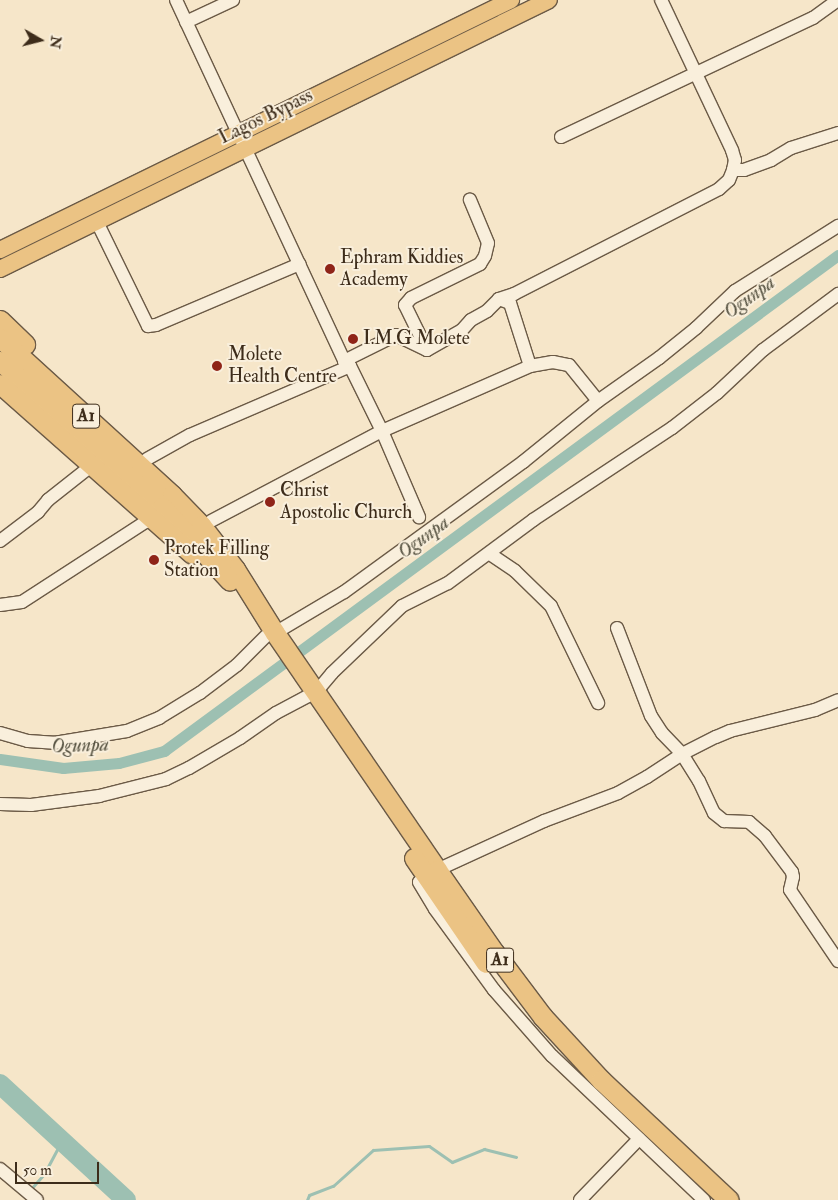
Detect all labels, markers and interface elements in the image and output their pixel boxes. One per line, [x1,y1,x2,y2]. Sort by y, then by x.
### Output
north arrow [15,15,65,65]
text: N [46,35,65,50]
street label: Lagos Bypass [215,84,317,150]
place label: Ephram Kiddies Academy [340,247,463,291]
marker: Ephram Kiddies Academy [324,263,336,275]
water label: Ogunpa [719,270,779,324]
place label: I.M.G Molete [363,328,470,350]
marker: I.M.G Molete [347,333,359,345]
place label: Molete Health Centre [228,344,337,388]
marker: Molete Health Centre [210,359,224,373]
road number: A1 [71,401,101,432]
place label: Christ Apostolic Church [280,480,412,524]
marker: Christ Apostolic Church [264,496,276,508]
water label: Ogunpa [393,510,453,564]
place label: Protek Filling Station [164,538,269,582]
marker: Protek Filling Station [148,554,160,566]
water label: Ogunpa [51,732,109,758]
road number: A1 [485,944,515,976]
scale bar [18,1152,101,1184]
text: 50 m [23,1161,52,1180]

